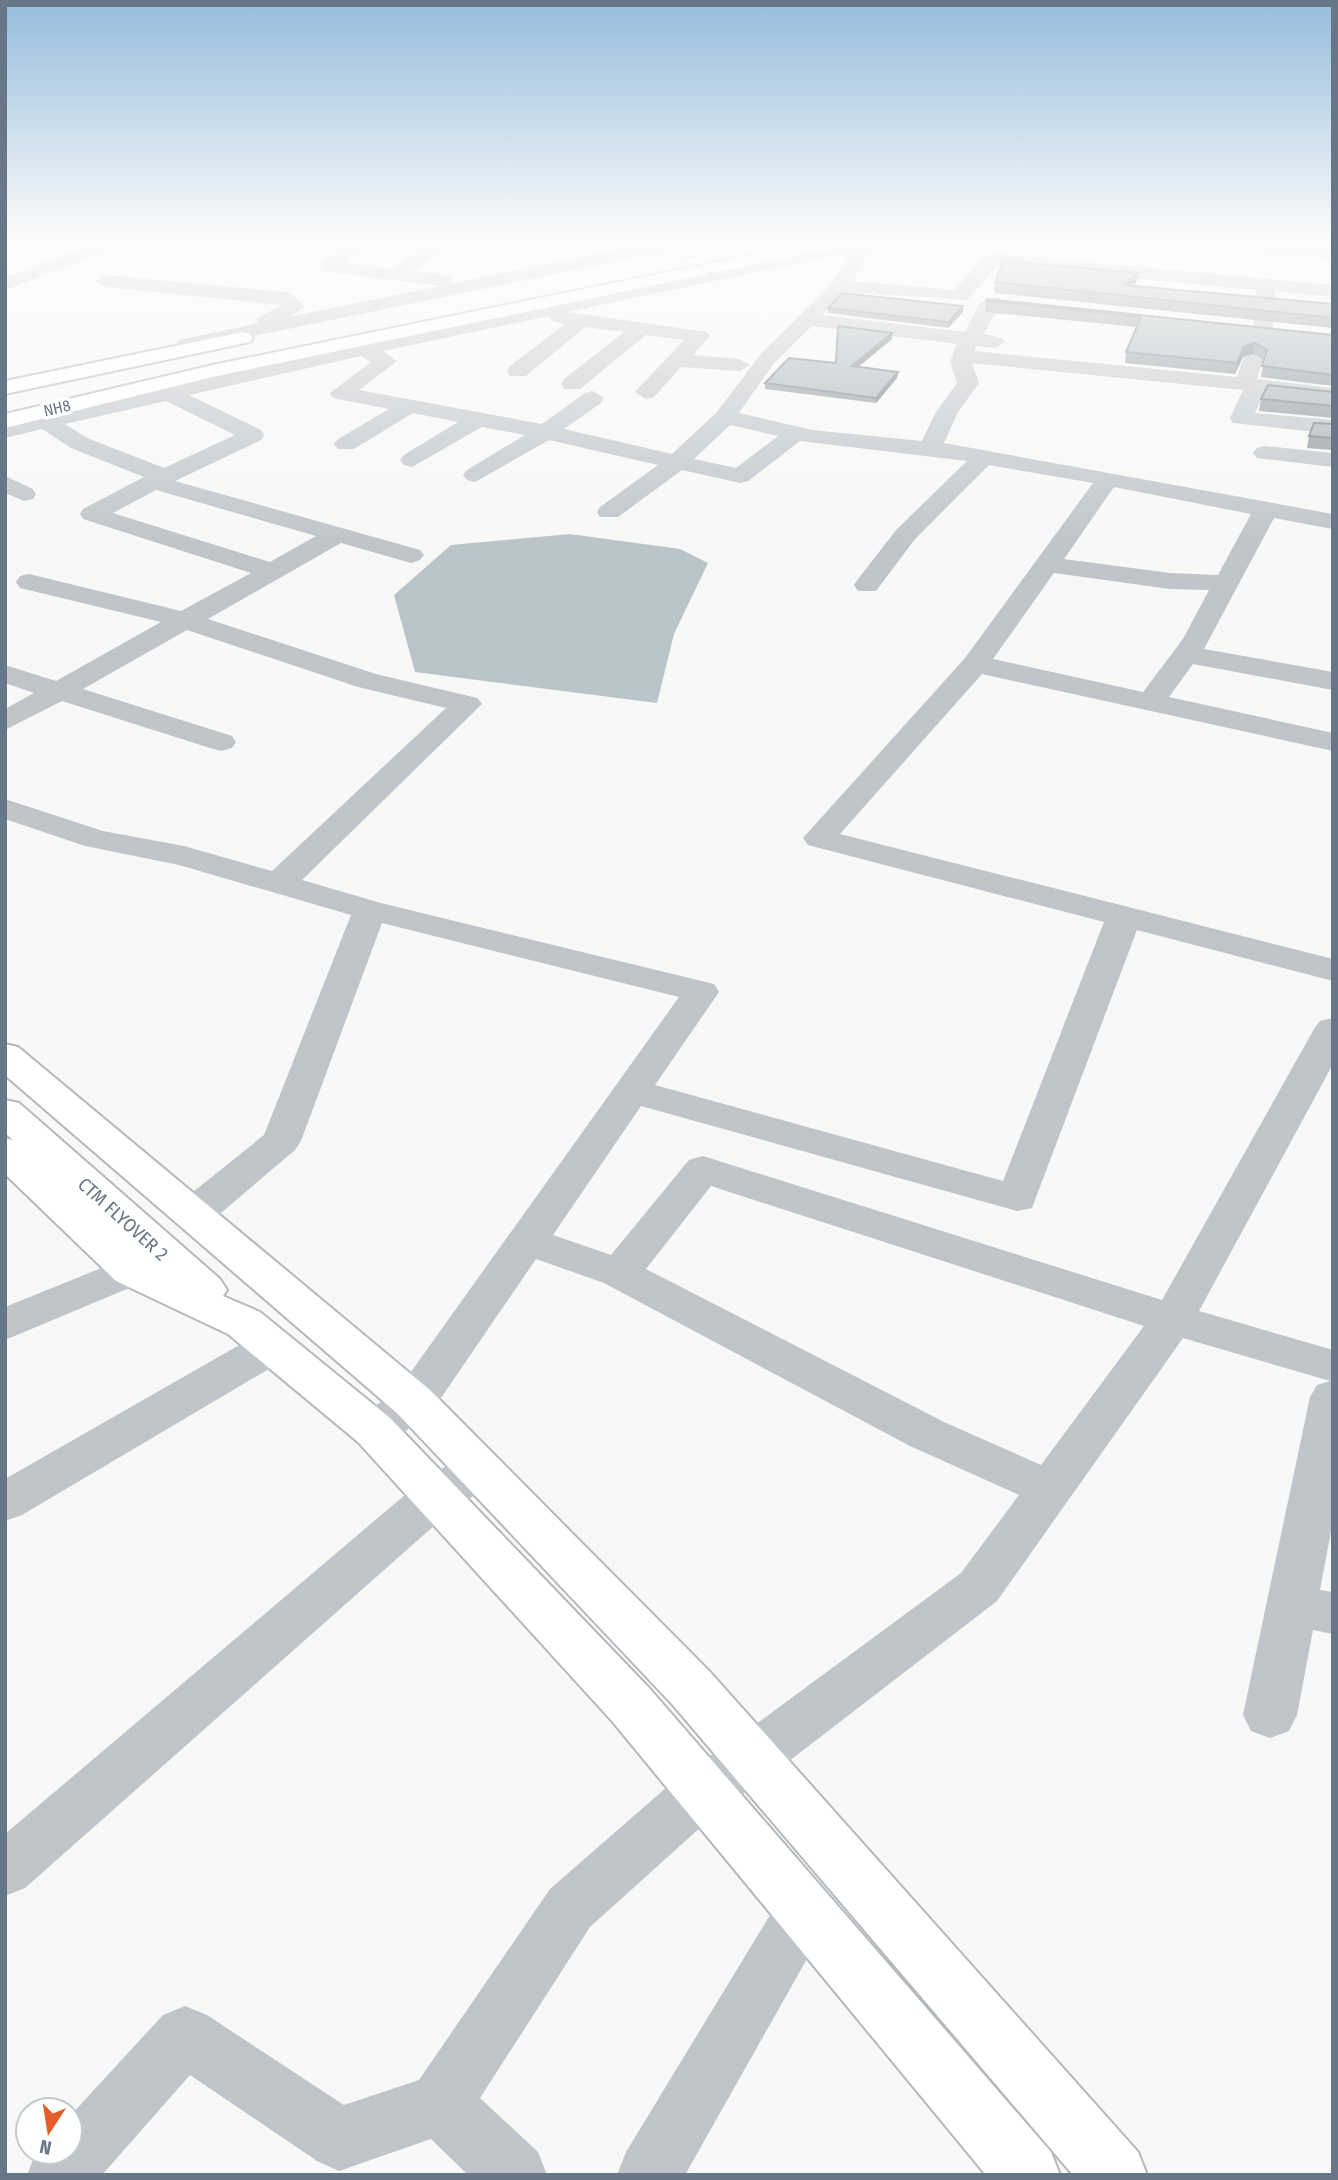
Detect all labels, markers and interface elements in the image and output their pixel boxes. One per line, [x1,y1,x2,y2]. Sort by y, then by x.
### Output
street label: NH8 [42,396,72,420]
street label: CTM FLYOVER 2 [73,1173,173,1265]
north arrow [14,2096,84,2166]
text: N [38,2135,54,2160]

